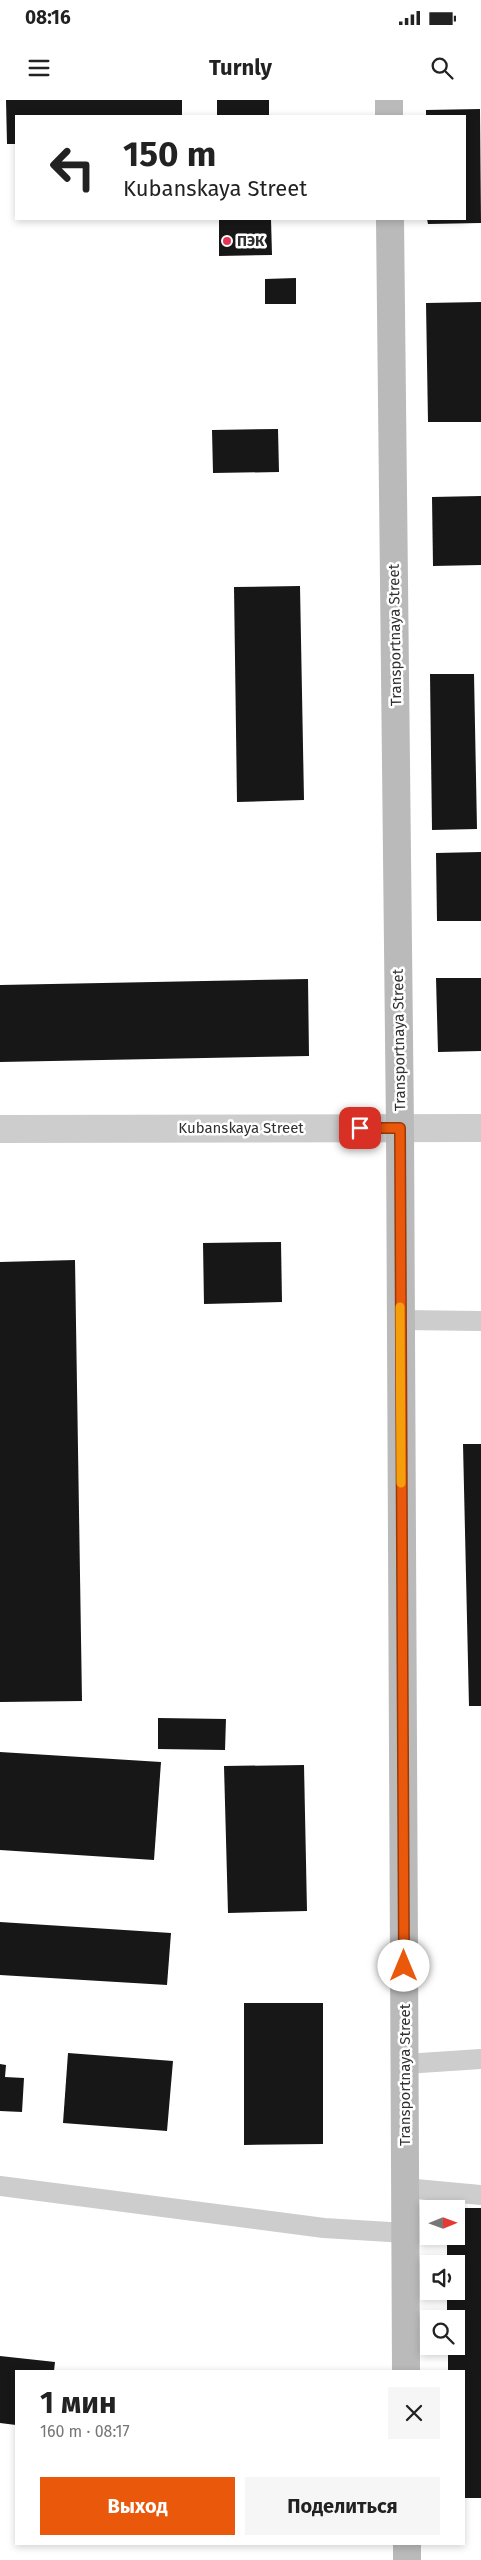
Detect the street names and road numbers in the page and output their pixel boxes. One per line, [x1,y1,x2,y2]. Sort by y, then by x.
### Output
street label: Transportnaya Street [385,563,405,706]
street label: Transportnaya Street [389,968,409,1111]
street label: Kubanskaya Street [178,1119,304,1137]
street label: Transportnaya Street [396,2003,414,2146]

